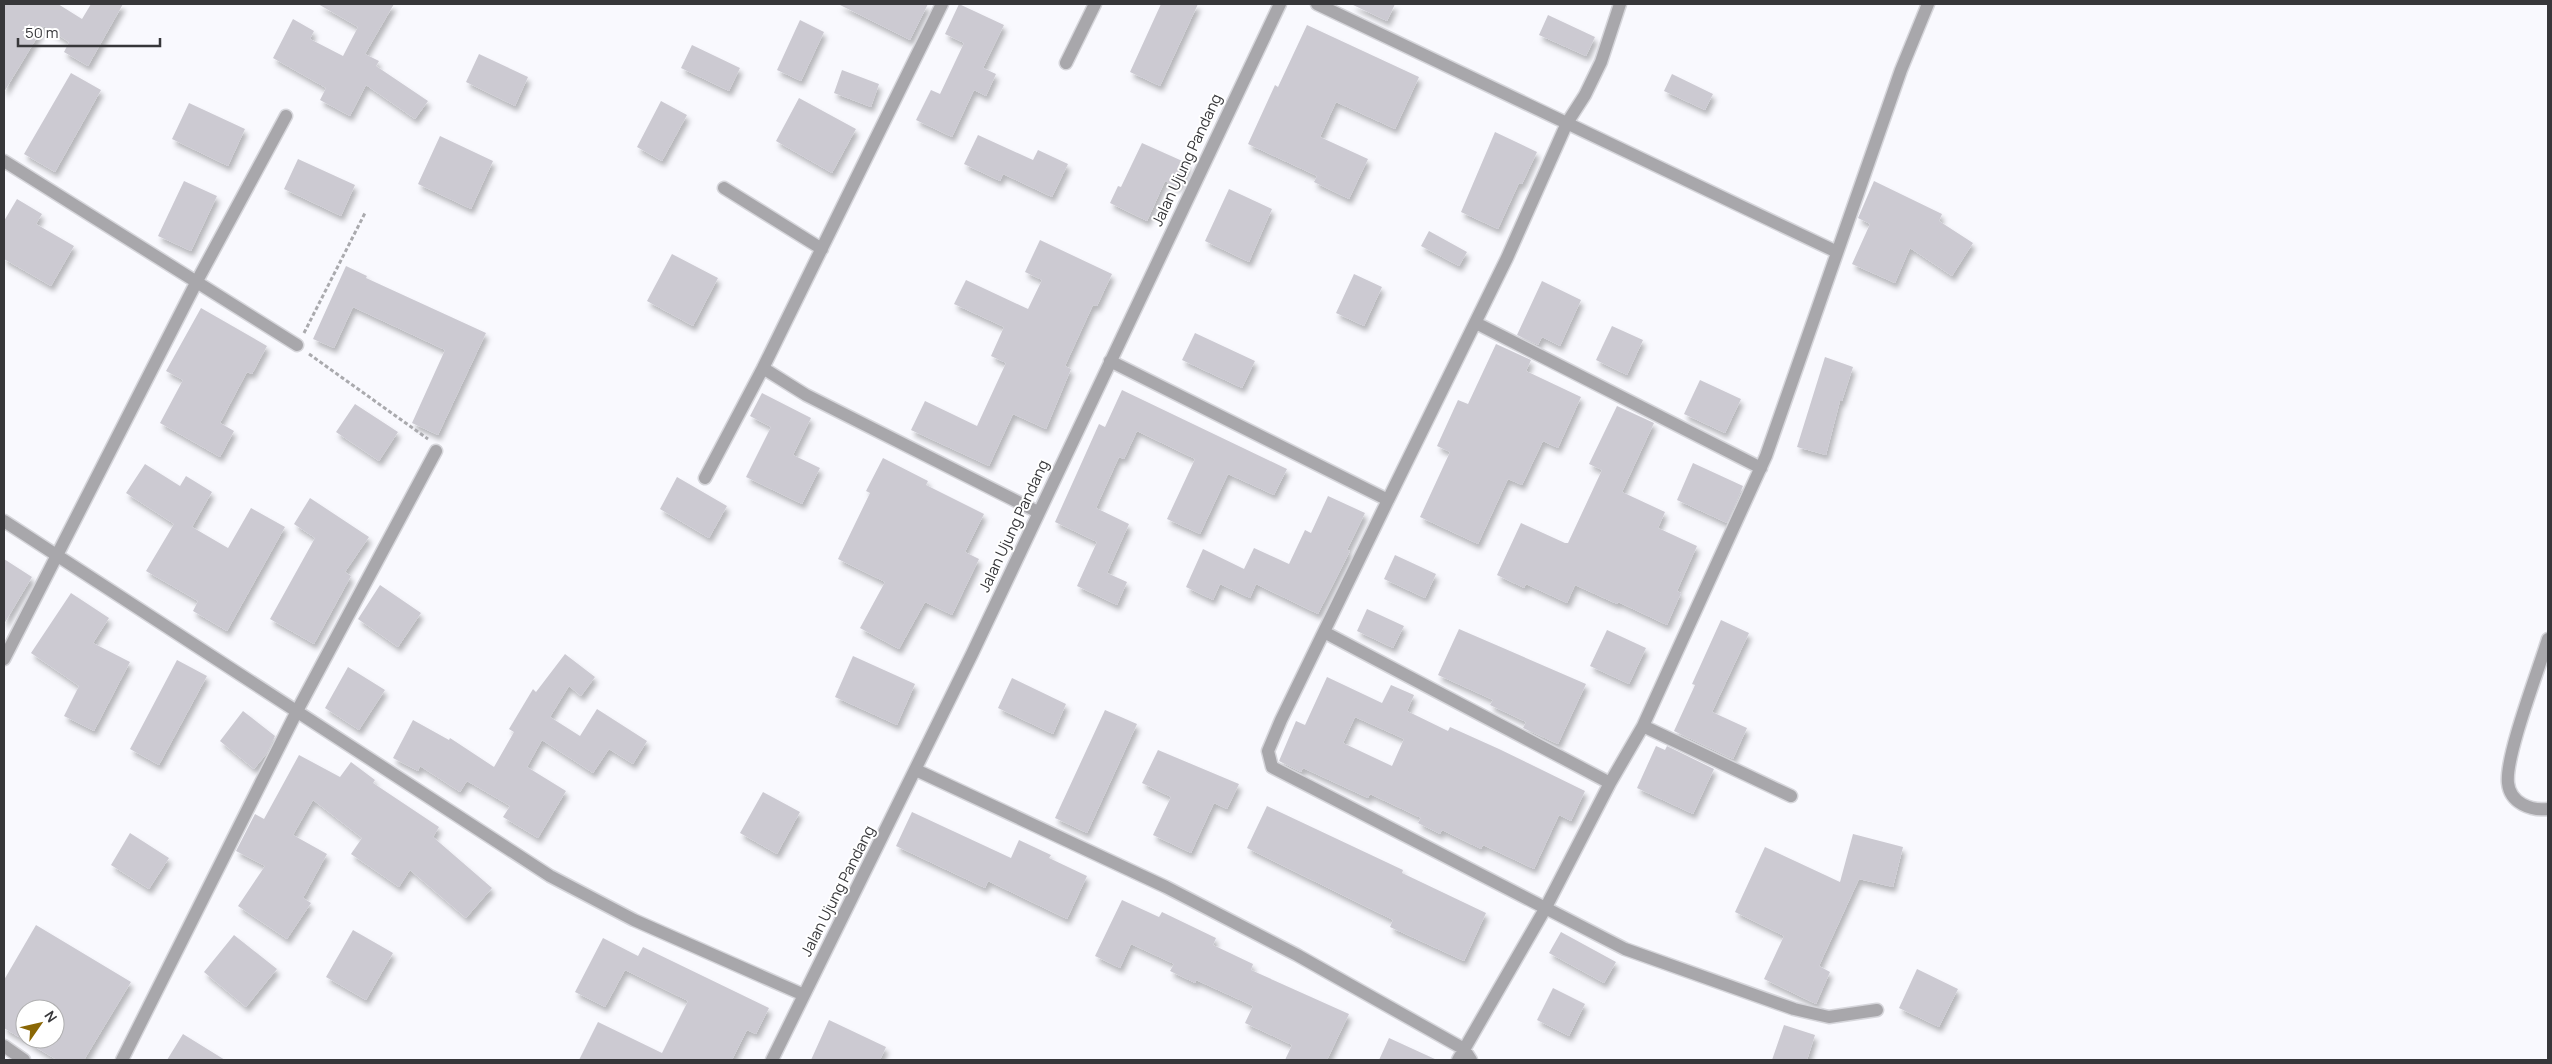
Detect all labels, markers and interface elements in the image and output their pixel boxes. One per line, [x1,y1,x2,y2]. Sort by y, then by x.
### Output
scale bar [18,15,160,47]
text: 50 m [25,22,59,43]
street label: Jalan Ujung Pandang [1147,90,1226,229]
street label: Jalan Ujung Pandang [974,456,1053,595]
street label: Jalan Ujung Pandang [796,822,880,960]
north arrow [15,999,65,1049]
text: N [41,1007,62,1026]

